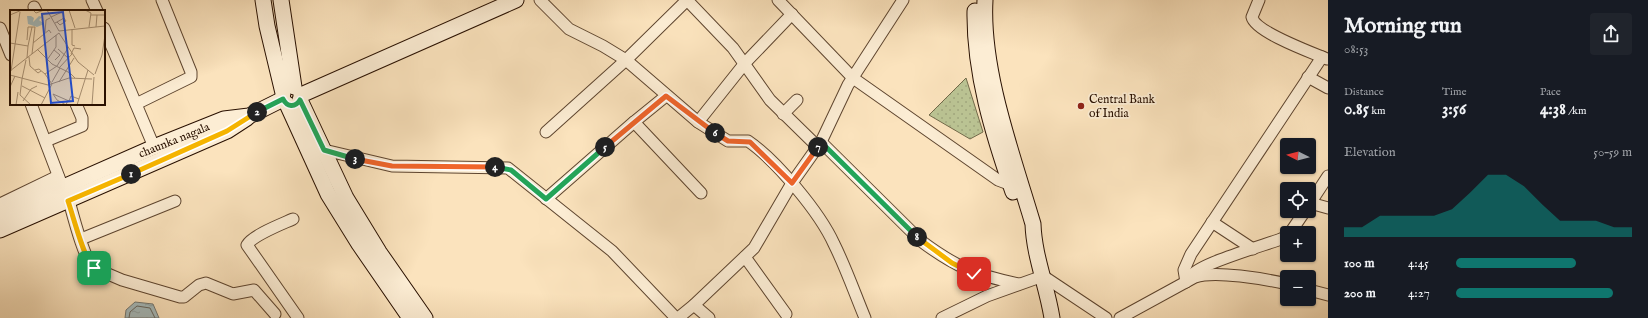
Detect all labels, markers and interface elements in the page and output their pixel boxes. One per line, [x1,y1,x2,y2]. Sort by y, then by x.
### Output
inset map [10,10,105,105]
text: Morning run [1344,12,1462,40]
button: share [1590,13,1632,55]
text: 08:53 [1344,41,1368,58]
text: Distance [1344,85,1384,99]
text: Time [1442,85,1466,99]
text: Pace [1540,85,1561,99]
place label: Central Bank of India [1089,92,1156,121]
text: 0.85 [1344,99,1369,120]
text: 3:56 [1442,99,1466,120]
text: 4:38 [1540,99,1566,120]
marker: Central Bank of India [1076,101,1086,111]
pin: 2 [247,102,267,122]
text: km [1369,104,1386,118]
text: /km [1566,104,1586,118]
text: 2 [254,105,260,119]
street label: chaunka nagala [136,119,213,162]
pin: 6 [705,123,725,143]
text: 6 [713,126,717,140]
pin: 5 [595,137,615,157]
pin: 7 [808,137,828,157]
north arrow [1280,138,1316,174]
map controls [1280,138,1316,306]
text: 5 [603,140,607,154]
text: 7 [815,140,821,154]
text: Elevation [1344,144,1396,161]
text: 50–59 m [1593,144,1632,161]
pin: 3 [345,149,365,169]
text: 3 [353,152,357,166]
pin: 4 [485,157,505,177]
text: 4 [492,160,498,174]
pin: 1 [121,164,141,184]
text: 1 [129,167,133,181]
button: locate [1280,182,1316,218]
button: + [1280,226,1316,262]
pin: 8 [907,227,927,247]
text: 8 [915,230,919,244]
pin [77,251,111,285]
text: 100 m [1344,255,1374,272]
text: 4:45 [1408,255,1429,272]
icon: arrive [83,257,105,279]
pin [957,257,991,291]
icon: check [963,263,985,285]
button: − [1280,270,1316,306]
text: 200 m [1344,285,1376,302]
text: 4:27 [1408,285,1430,302]

